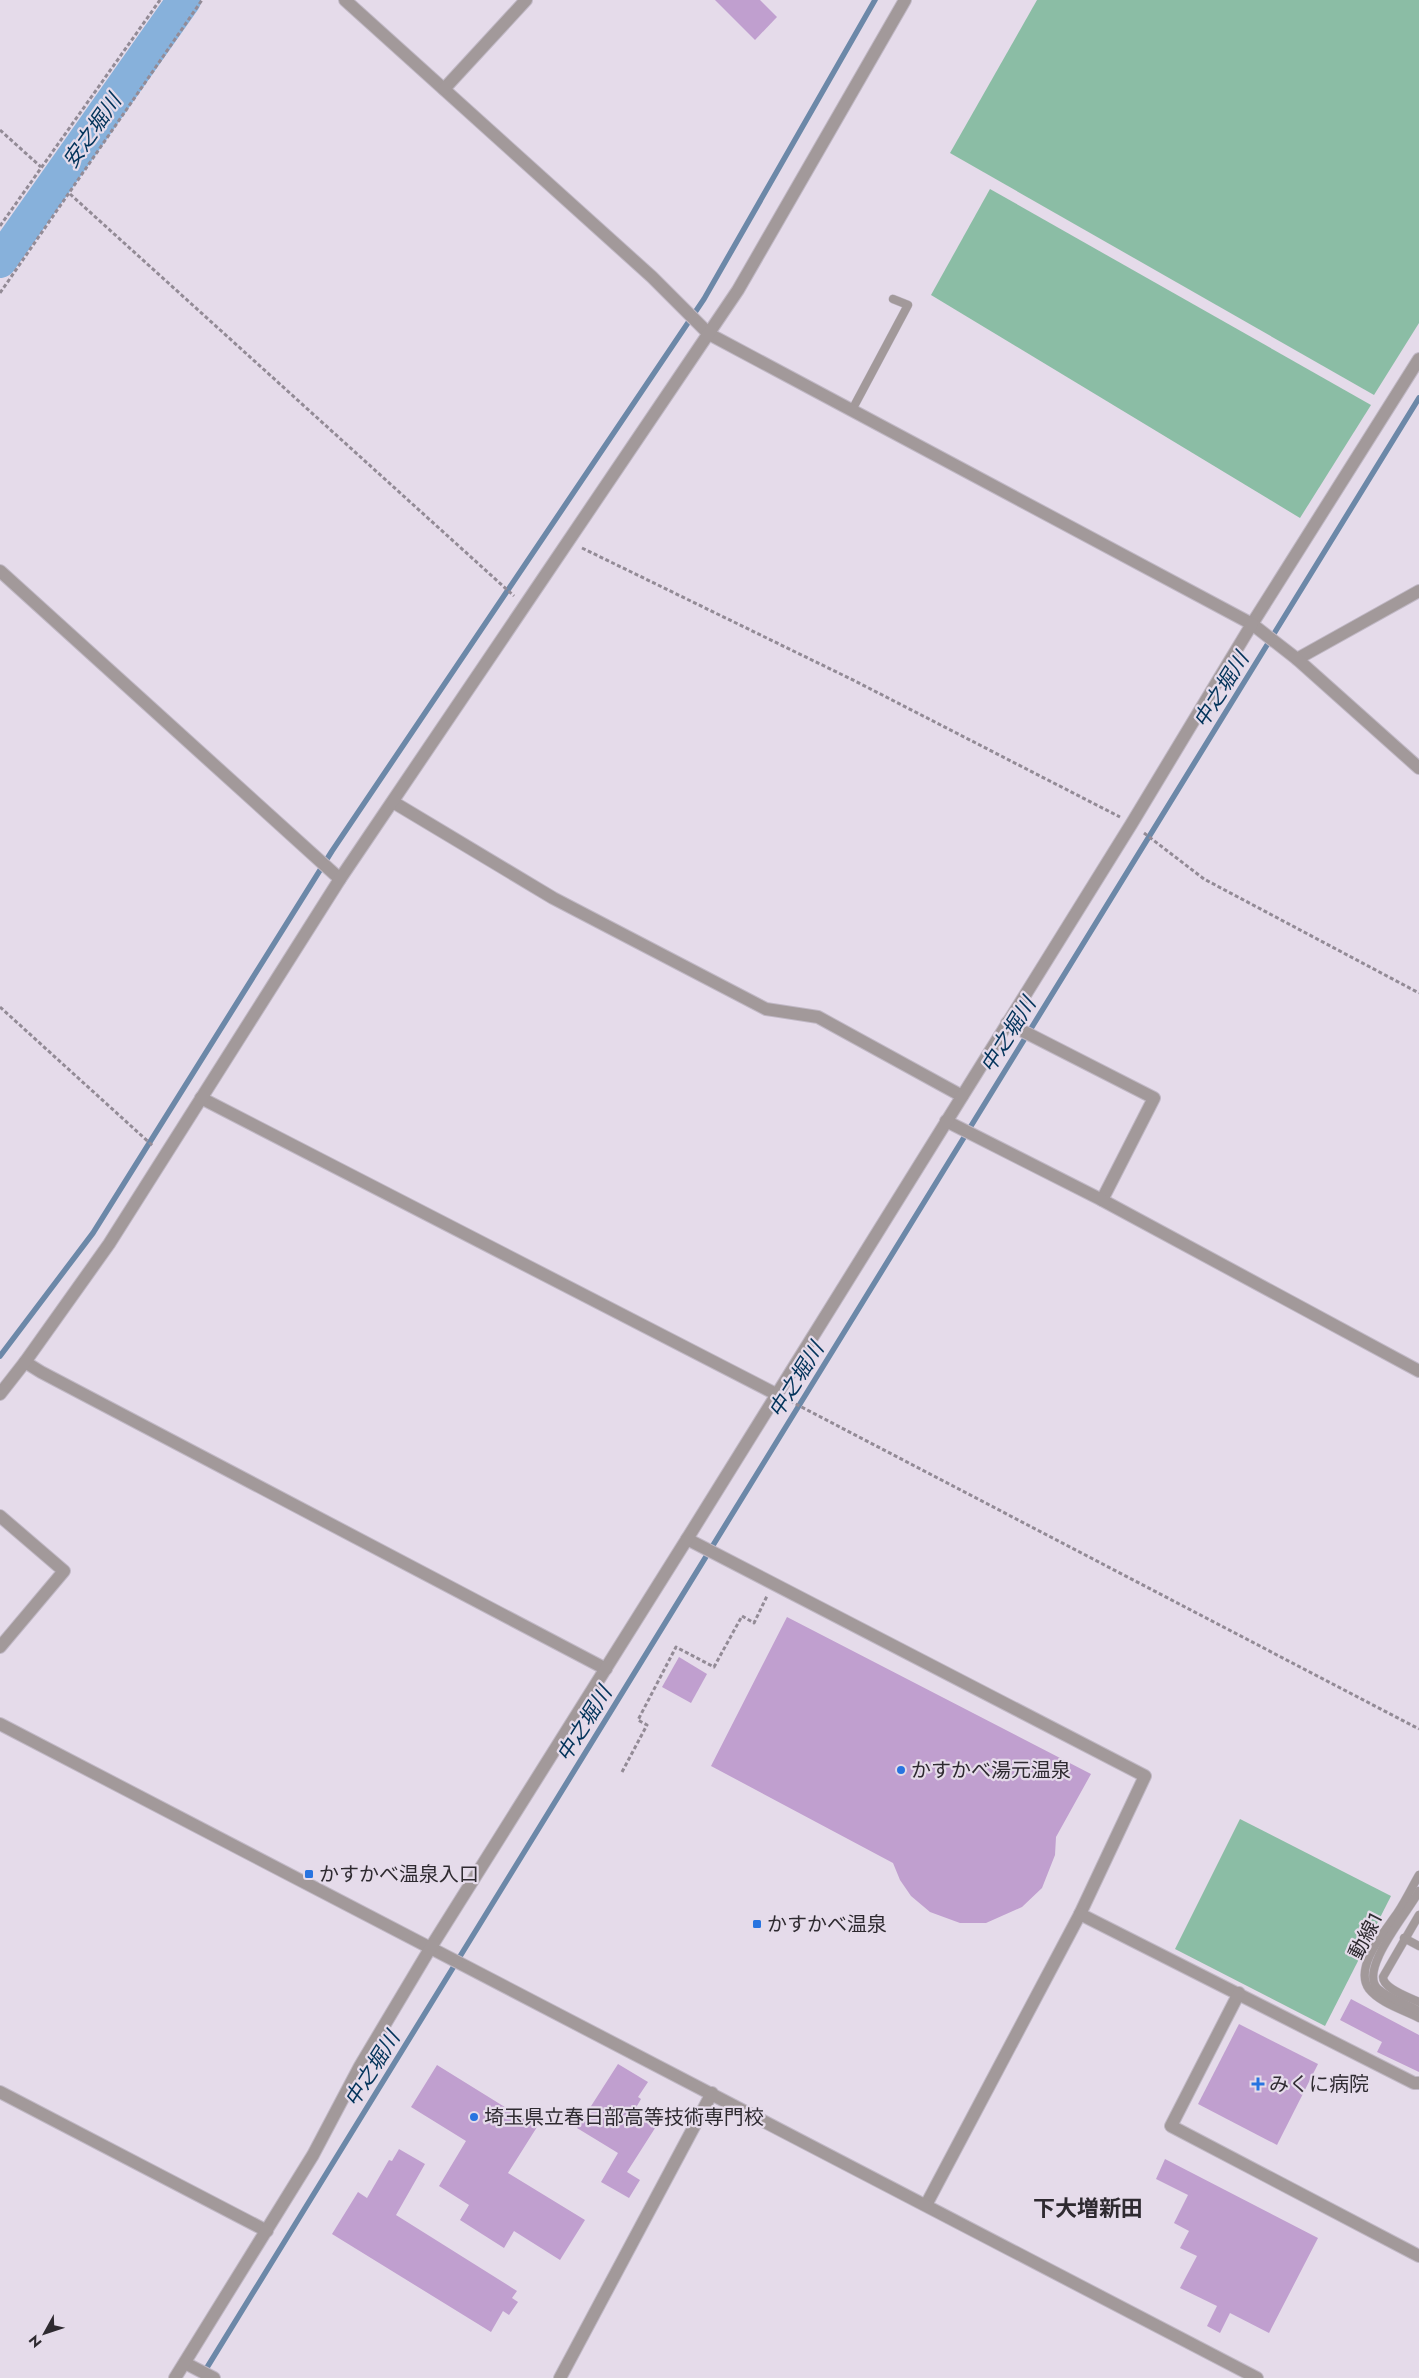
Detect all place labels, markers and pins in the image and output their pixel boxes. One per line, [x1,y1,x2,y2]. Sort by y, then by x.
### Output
place label: かすかべ湯元温泉 [911,1756,1071,1785]
marker: かすかべ湯元温泉 [895,1764,907,1776]
place label: かすかべ温泉入口 [319,1860,479,1889]
marker: かすかべ温泉入口 [303,1868,315,1880]
place label: かすかべ温泉 [767,1910,887,1939]
marker: かすかべ温泉 [751,1918,763,1930]
place label: みくに病院 [1269,2070,1369,2099]
marker: みくに病院 [1251,2077,1265,2091]
place label: 埼玉県立春日部高等技術専門校 [484,2103,764,2132]
marker: 埼玉県立春日部高等技術専門校 [468,2111,480,2123]

